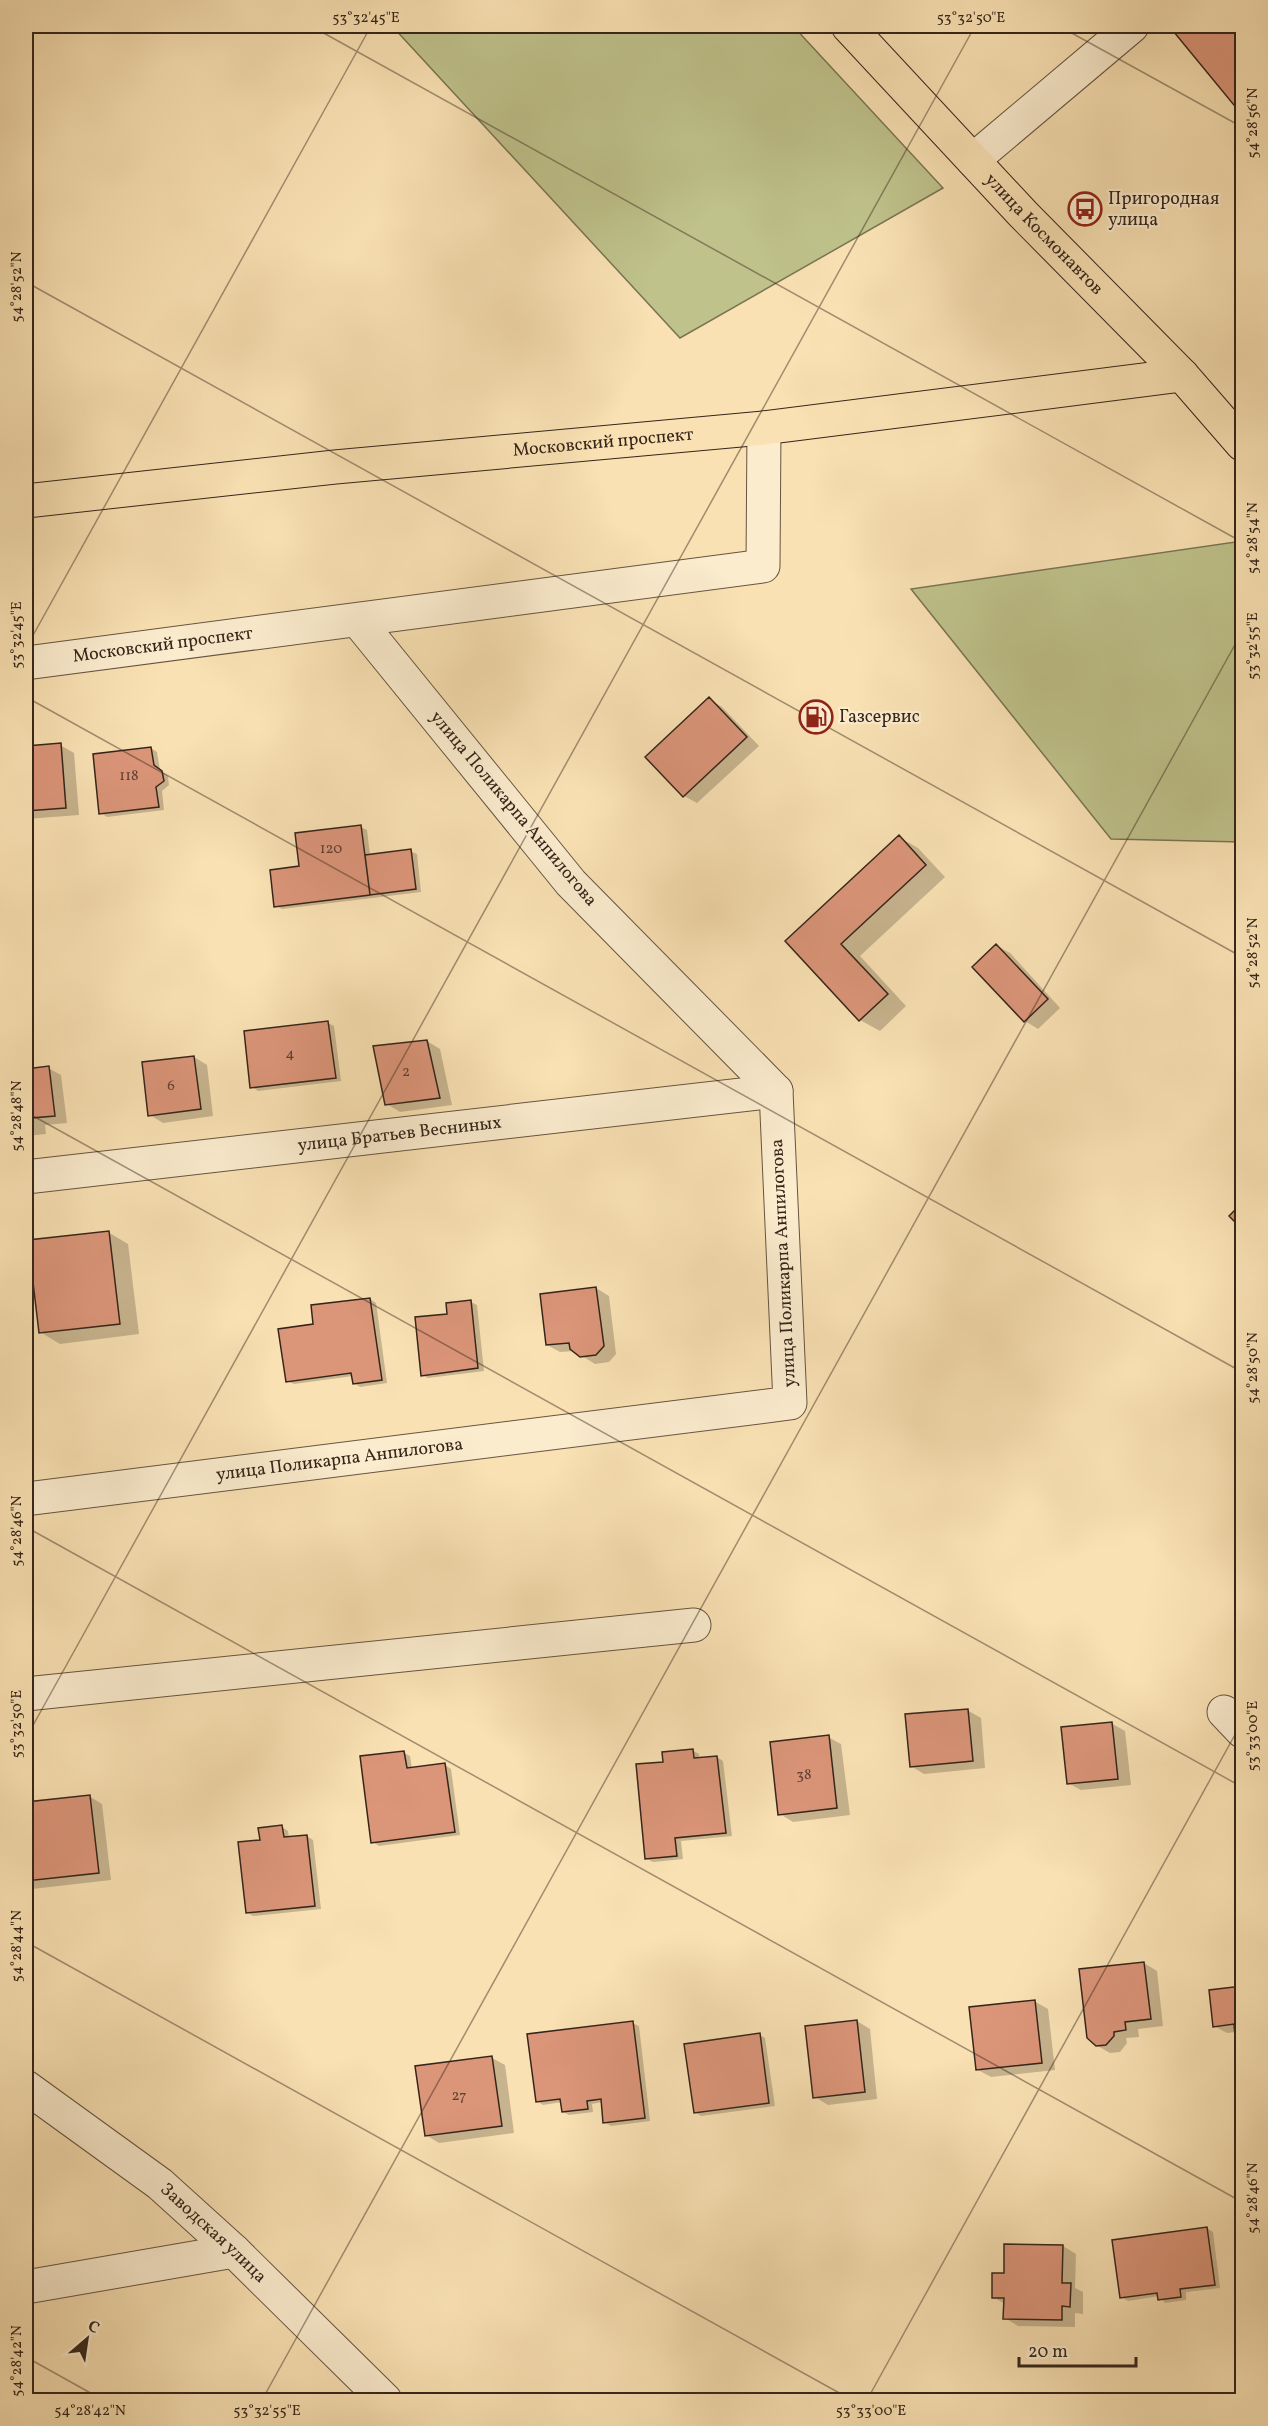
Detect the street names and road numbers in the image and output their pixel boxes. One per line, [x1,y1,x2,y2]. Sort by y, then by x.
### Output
street label: улица Космонавтов [979,168,1109,301]
street label: Московский проспект [512,422,694,463]
street label: Московский проспект [71,621,254,669]
street label: улица Поликарпа Анпилогова [424,706,603,912]
street label: улица Братьев Весниных [296,1110,503,1158]
street label: улица Поликарпа Анпилогова [765,1138,803,1388]
street label: улица Поликарпа Анпилогова [215,1432,465,1488]
street label: Заводская улица [154,2177,272,2289]

